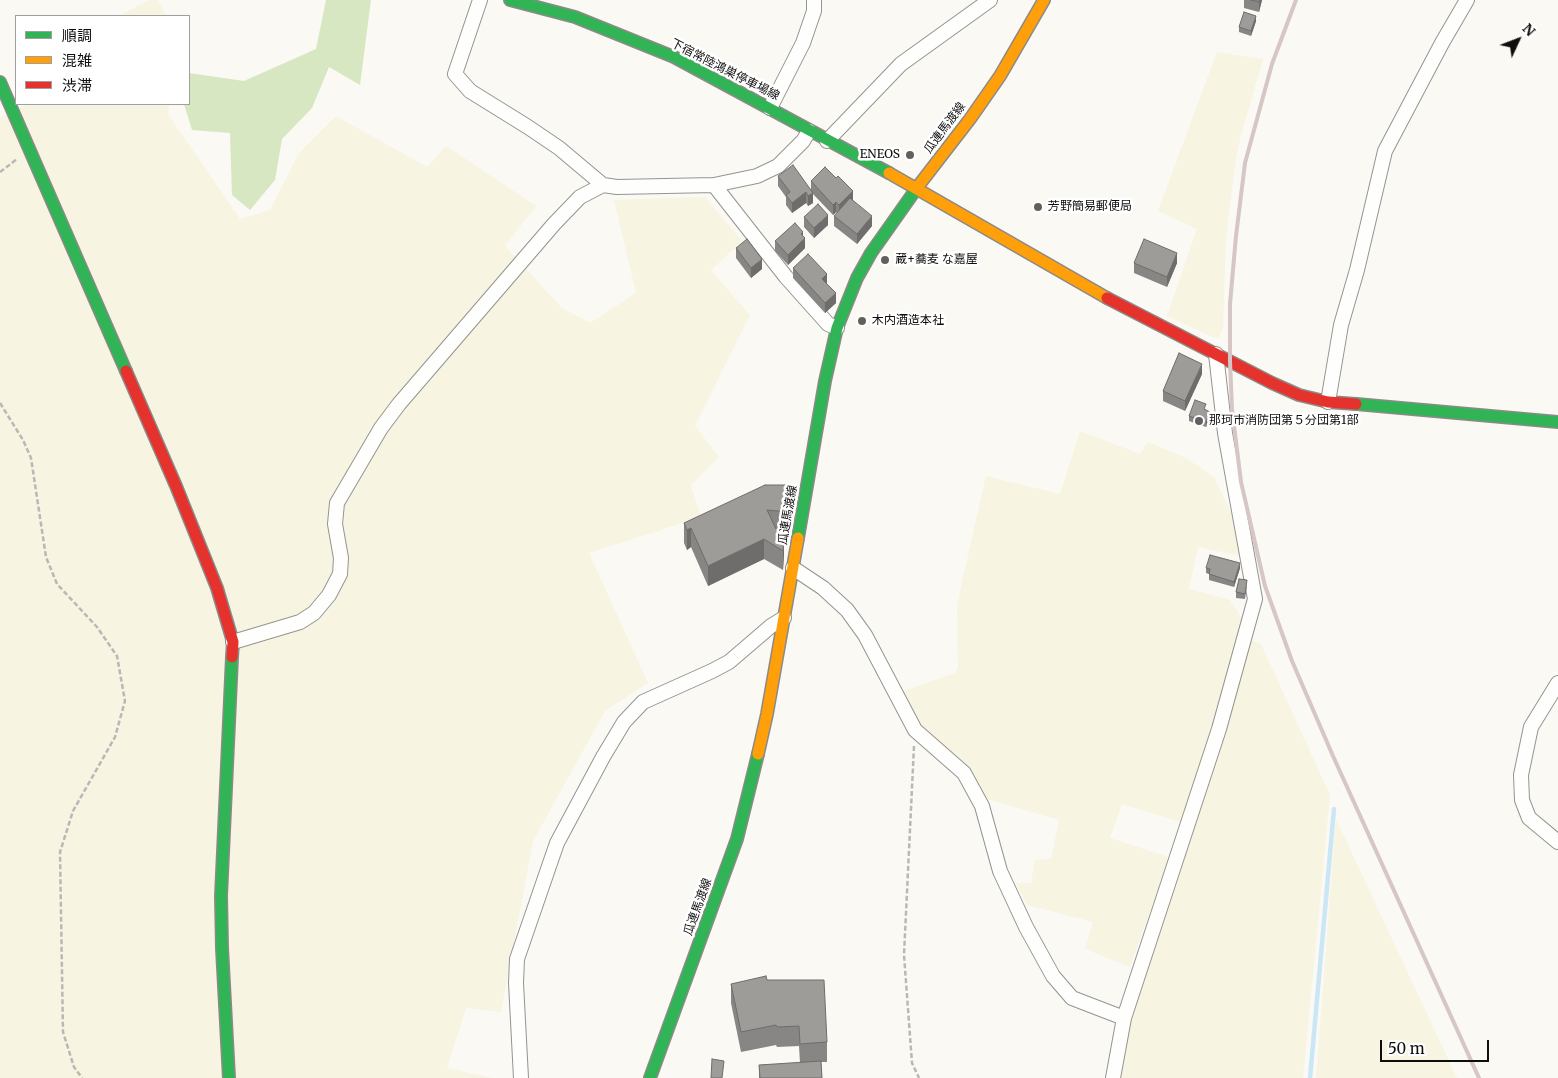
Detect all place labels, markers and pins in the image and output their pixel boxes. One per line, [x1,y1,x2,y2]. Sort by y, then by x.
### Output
place label: ENEOS [860,148,900,162]
marker: ENEOS [904,149,916,161]
place label: 芳野簡易郵便局 [1048,200,1132,214]
marker: 芳野簡易郵便局 [1032,201,1044,213]
place label: 蔵+蕎麦 な嘉屋 [895,253,978,267]
marker: 蔵+蕎麦 な嘉屋 [879,254,891,266]
place label: 木内酒造本社 [872,314,944,328]
marker: 木内酒造本社 [856,315,868,327]
place label: 那珂市消防団第５分団第1部 [1209,414,1358,428]
marker: 那珂市消防団第５分団第1部 [1193,415,1205,427]

